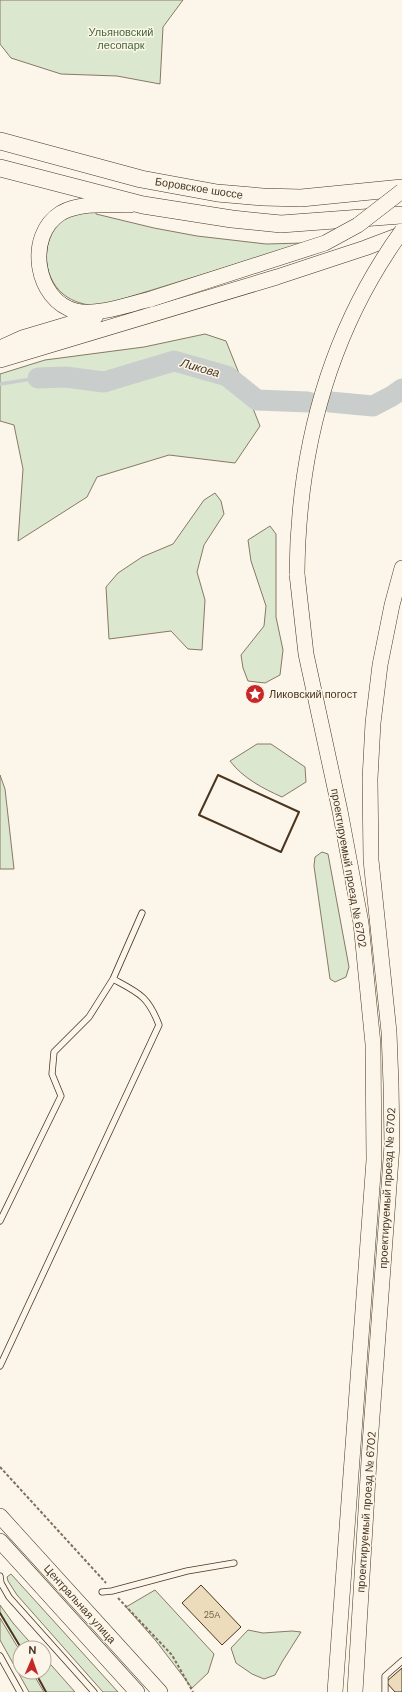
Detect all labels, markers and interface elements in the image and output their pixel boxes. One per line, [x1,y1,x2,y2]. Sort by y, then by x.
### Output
park label: Ульяновский лесопарк [89,25,153,52]
street label: Боровское шоссе [154,174,244,202]
water label: Ликова [178,355,222,381]
place icon: Ликовский погост [244,683,266,705]
place label: Ликовский погост [269,687,357,701]
street label: проектируемый проезд № 6702 [328,787,370,949]
street label: проектируемый проезд № 6702 [376,1107,398,1269]
street label: проектируемый проезд № 6702 [353,1431,379,1593]
street label: Центральная улица [41,1562,120,1647]
house number: 25А [204,1609,220,1621]
north arrow [12,1640,52,1680]
text: N [28,1643,37,1657]

